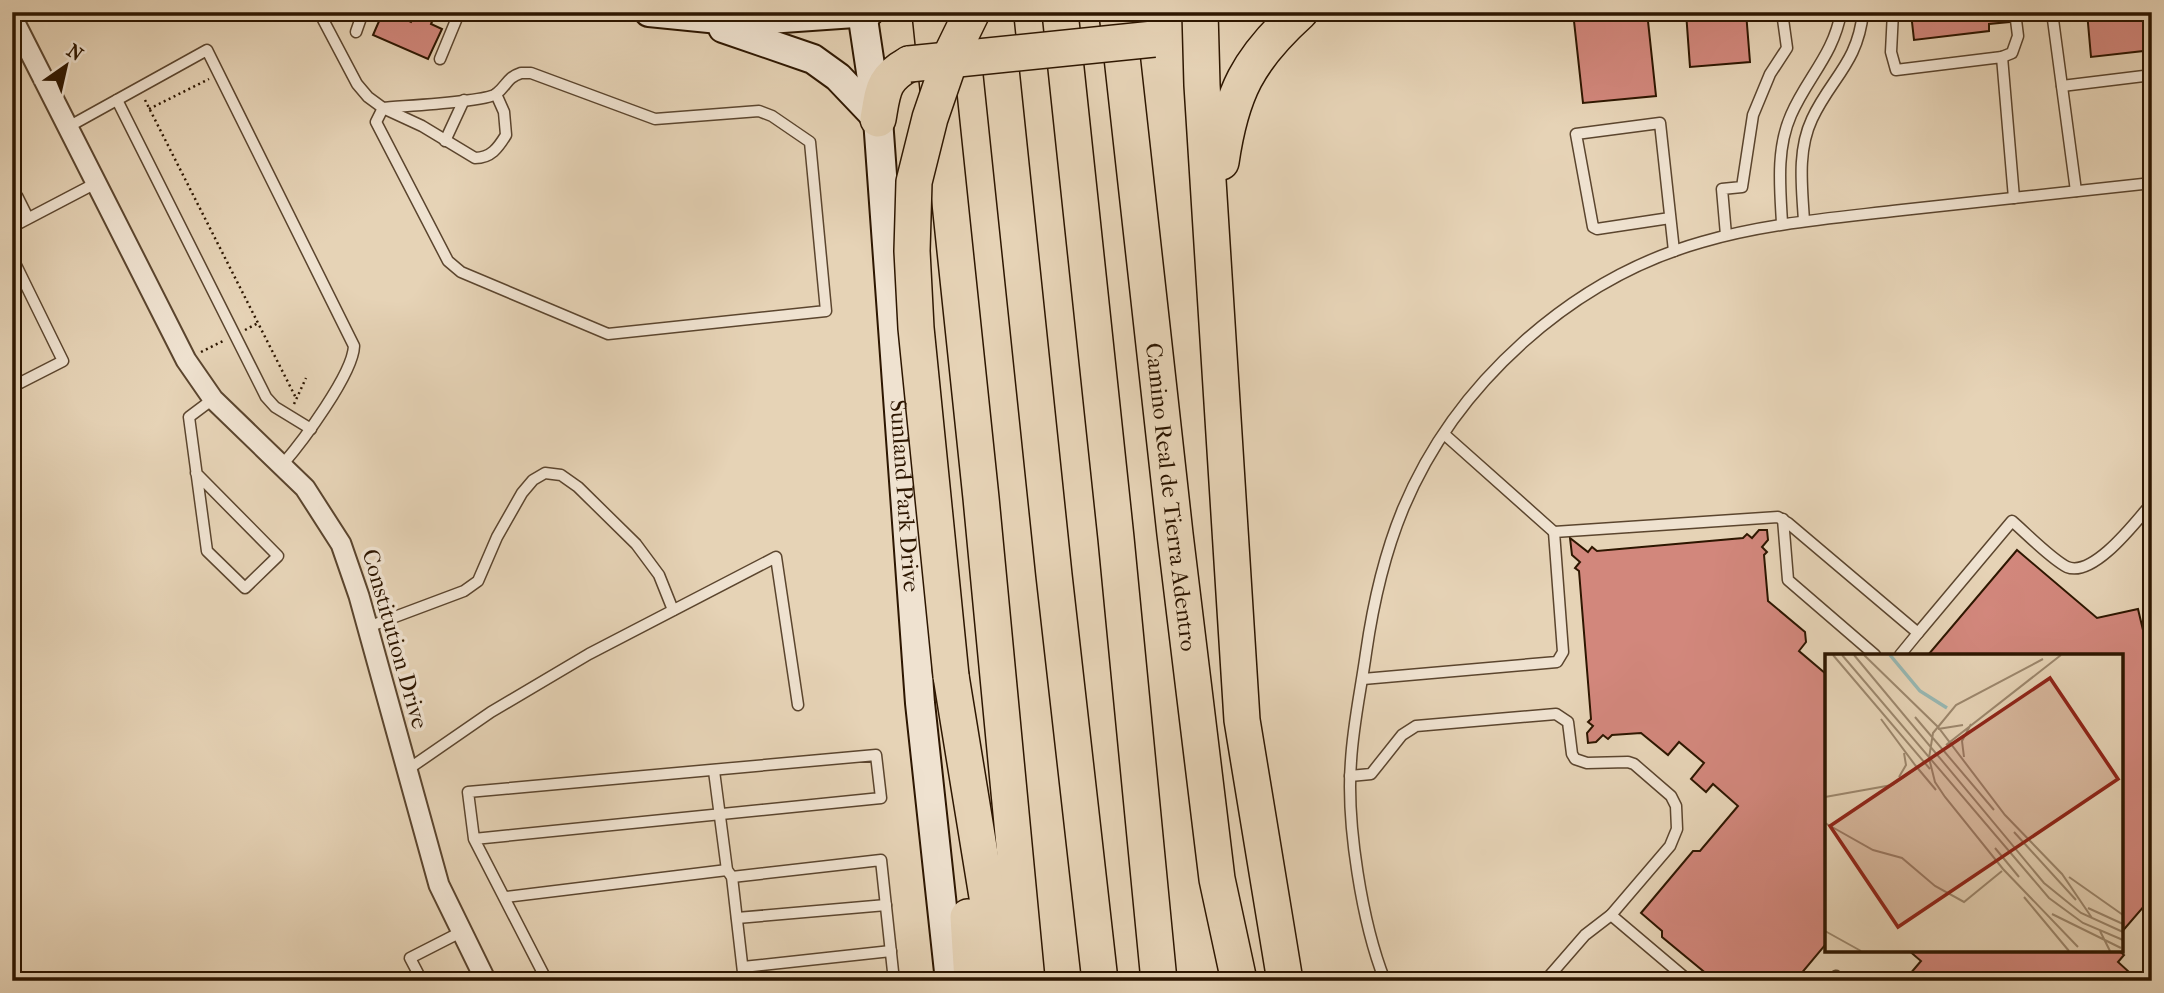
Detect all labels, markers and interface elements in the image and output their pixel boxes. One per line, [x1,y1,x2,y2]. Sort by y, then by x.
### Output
north arrow [32,32,102,102]
text: N [63,40,88,66]
street label: Camino Real de Tierra Adentro [1140,341,1203,653]
street label: Sunland Park Drive [885,399,925,593]
street label: Constitution Drive [356,546,434,732]
inset map [1825,654,2122,951]

